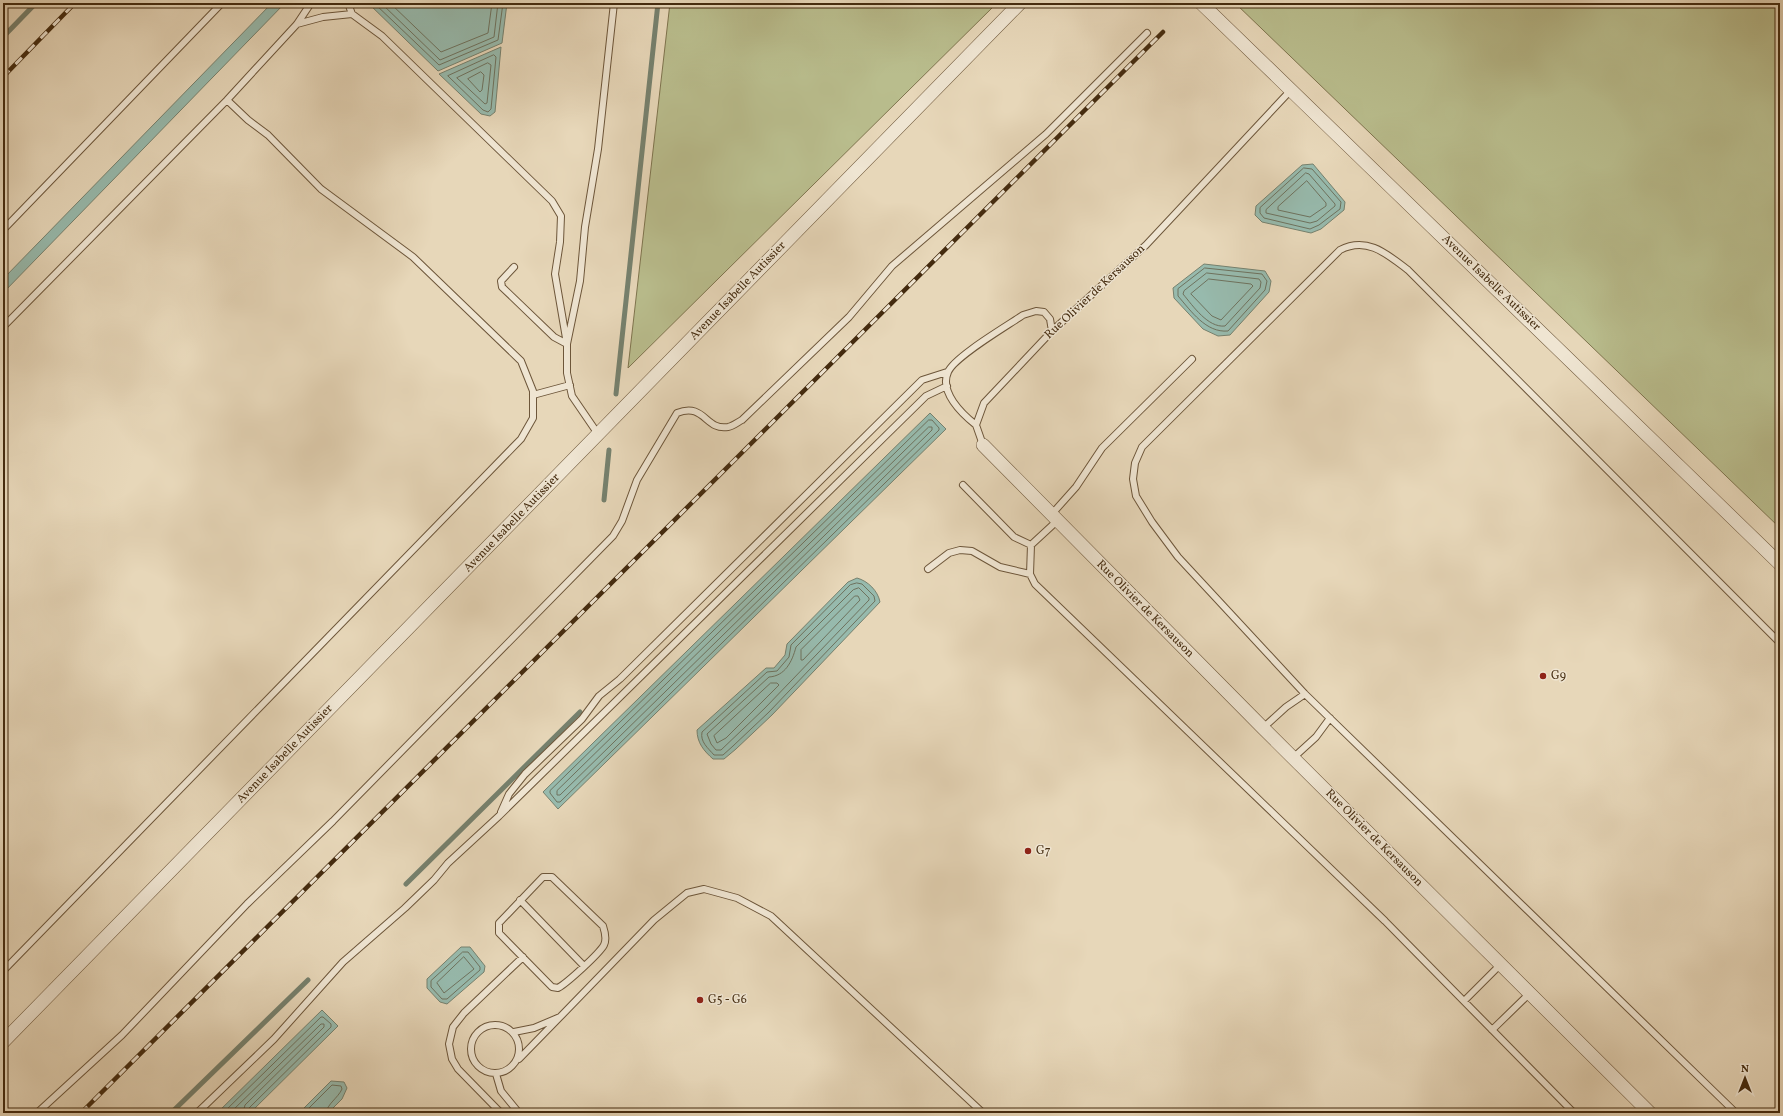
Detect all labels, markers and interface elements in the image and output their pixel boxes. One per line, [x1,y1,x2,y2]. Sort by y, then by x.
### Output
street label: Avenue Isabelle Autissier [1438,231,1544,335]
street label: Avenue Isabelle Autissier [686,238,790,344]
street label: Rue Olivier de Kersauson [1041,241,1149,343]
street label: Avenue Isabelle Autissier [460,470,564,576]
street label: Rue Olivier de Kersauson [1093,557,1197,661]
place label: G9 [1551,668,1566,684]
marker: G9 [1538,671,1548,681]
street label: Avenue Isabelle Autissier [233,701,337,807]
street label: Rue Olivier de Kersauson [1322,786,1426,890]
place label: G7 [1036,843,1051,859]
marker: G7 [1023,846,1033,856]
place label: G5 - G6 [708,992,747,1008]
marker: G5 - G6 [695,995,705,1005]
north arrow [1725,1058,1765,1098]
text: N [1741,1062,1749,1077]

